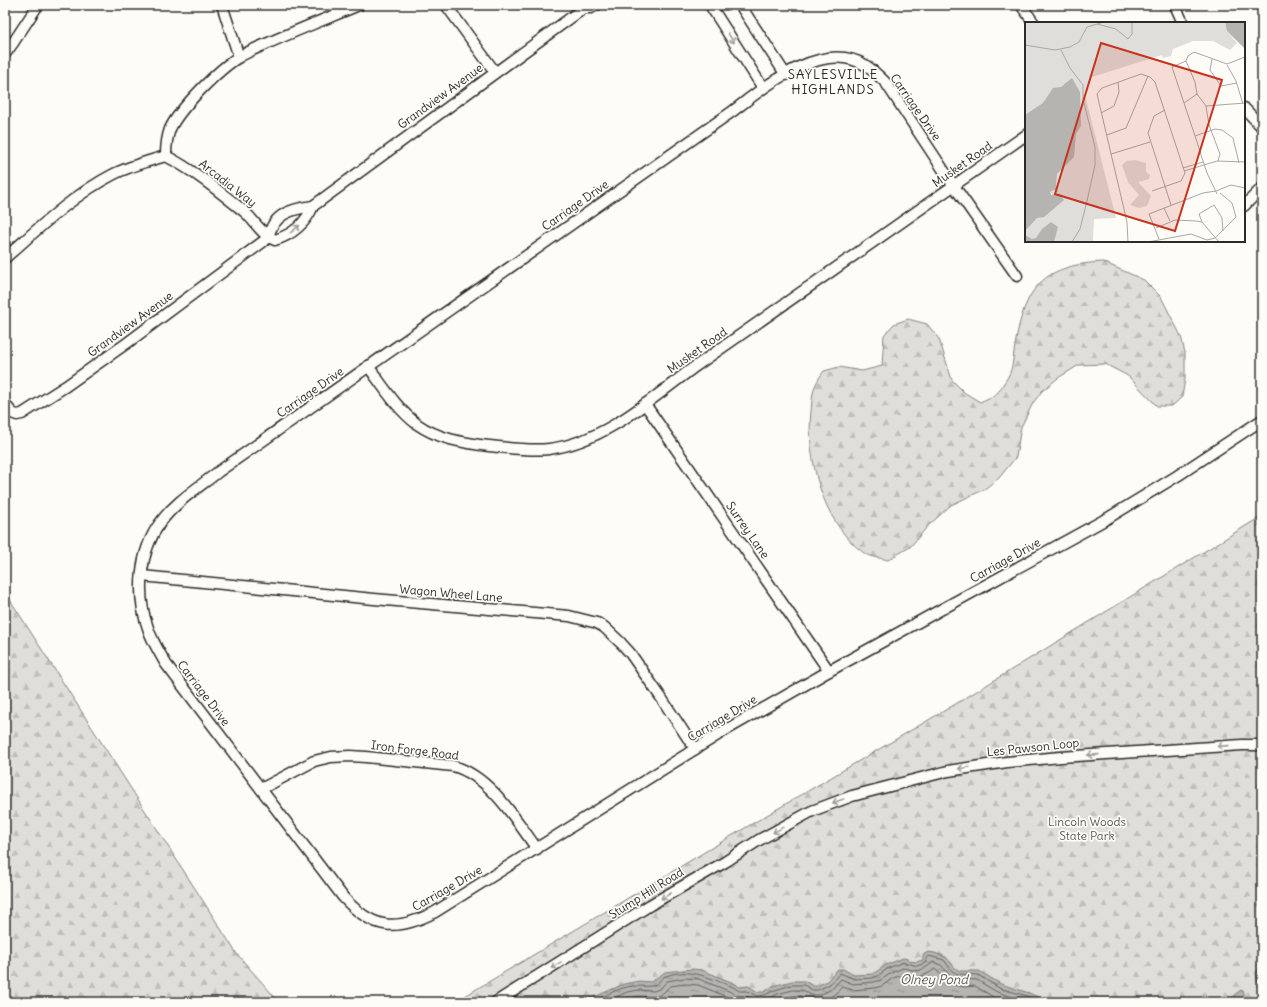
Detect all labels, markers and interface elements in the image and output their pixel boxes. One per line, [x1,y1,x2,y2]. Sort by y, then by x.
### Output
inset map [1025,22,1245,242]
one-way arrow [727,32,735,43]
street label: Grandview Avenue [394,60,486,132]
district label: SAYLESVILLE HIGHLANDS [788,66,878,98]
street label: Carriage Drive [887,71,945,143]
street label: Musket Road [929,138,995,190]
street label: Arcadia Way [196,156,260,210]
street label: Carriage Drive [539,176,611,234]
one-way arrow [290,225,300,234]
street label: Grandview Avenue [84,288,176,360]
street label: Musket Road [664,324,730,376]
street label: Carriage Drive [274,363,346,421]
street label: Surrey Lane [723,499,773,561]
street label: Carriage Drive [967,534,1043,586]
street label: Wagon Wheel Lane [399,581,503,605]
street label: Carriage Drive [174,657,234,729]
street label: Carriage Drive [685,691,759,745]
street label: Les Pawson Loop [986,735,1080,759]
street label: Iron Forge Road [370,737,460,763]
one-way arrow [1217,742,1230,749]
one-way arrow [1087,751,1100,758]
one-way arrow [958,764,971,772]
one-way arrow [833,797,845,805]
park label: Lincoln Woods State Park [1048,814,1126,843]
one-way arrow [772,826,784,834]
street label: Carriage Drive [409,862,485,914]
street label: Stump Hill Road [606,864,686,922]
one-way arrow [660,892,672,900]
one-way arrow [550,960,561,969]
water label: Olney Pond [900,971,970,988]

